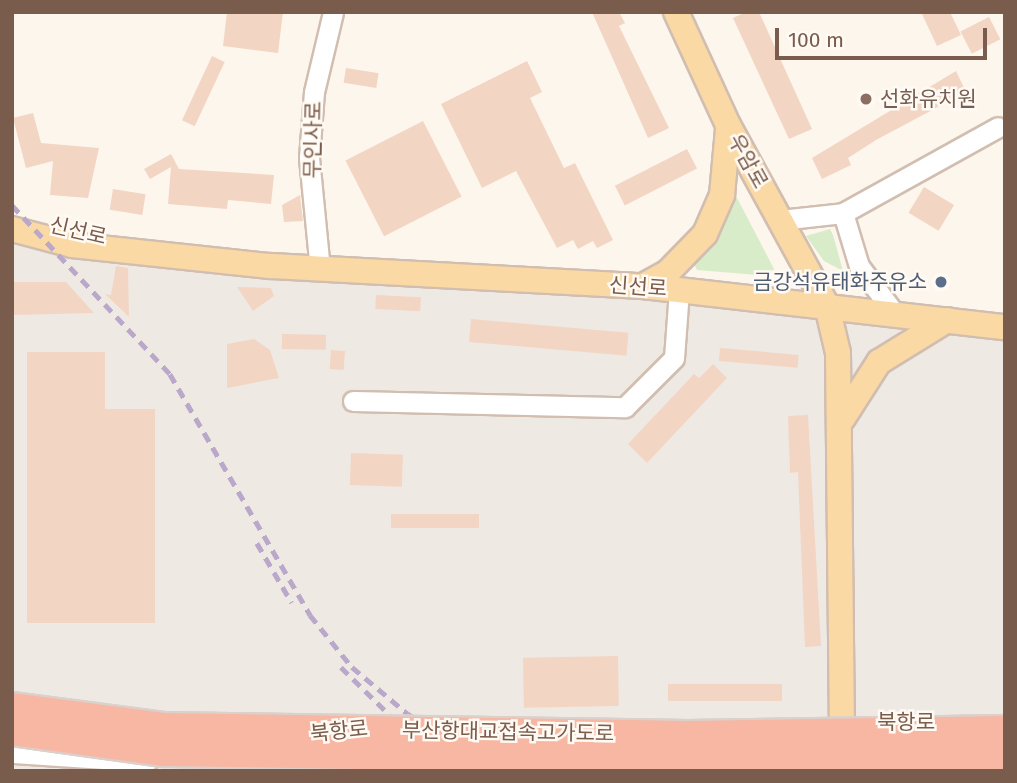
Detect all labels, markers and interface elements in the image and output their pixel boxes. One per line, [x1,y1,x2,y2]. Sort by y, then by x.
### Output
scale bar [779,14,991,58]
text: 100 m [788,27,844,53]
place label: 선화유치원 [880,86,977,112]
marker: 선화유치원 [858,91,874,107]
street label: 무인사로 [300,101,326,179]
street label: 우암로 [723,130,773,192]
street label: 신선로 [47,212,109,250]
place label: 금강석유태화주유소 [753,269,927,295]
street label: 신선로 [608,272,668,302]
marker: 금강석유태화주유소 [933,274,949,290]
street label: 북항로 [877,709,935,735]
street label: 북항로 [309,715,369,747]
street label: 부산항대교접속고가도로 [402,718,614,746]

